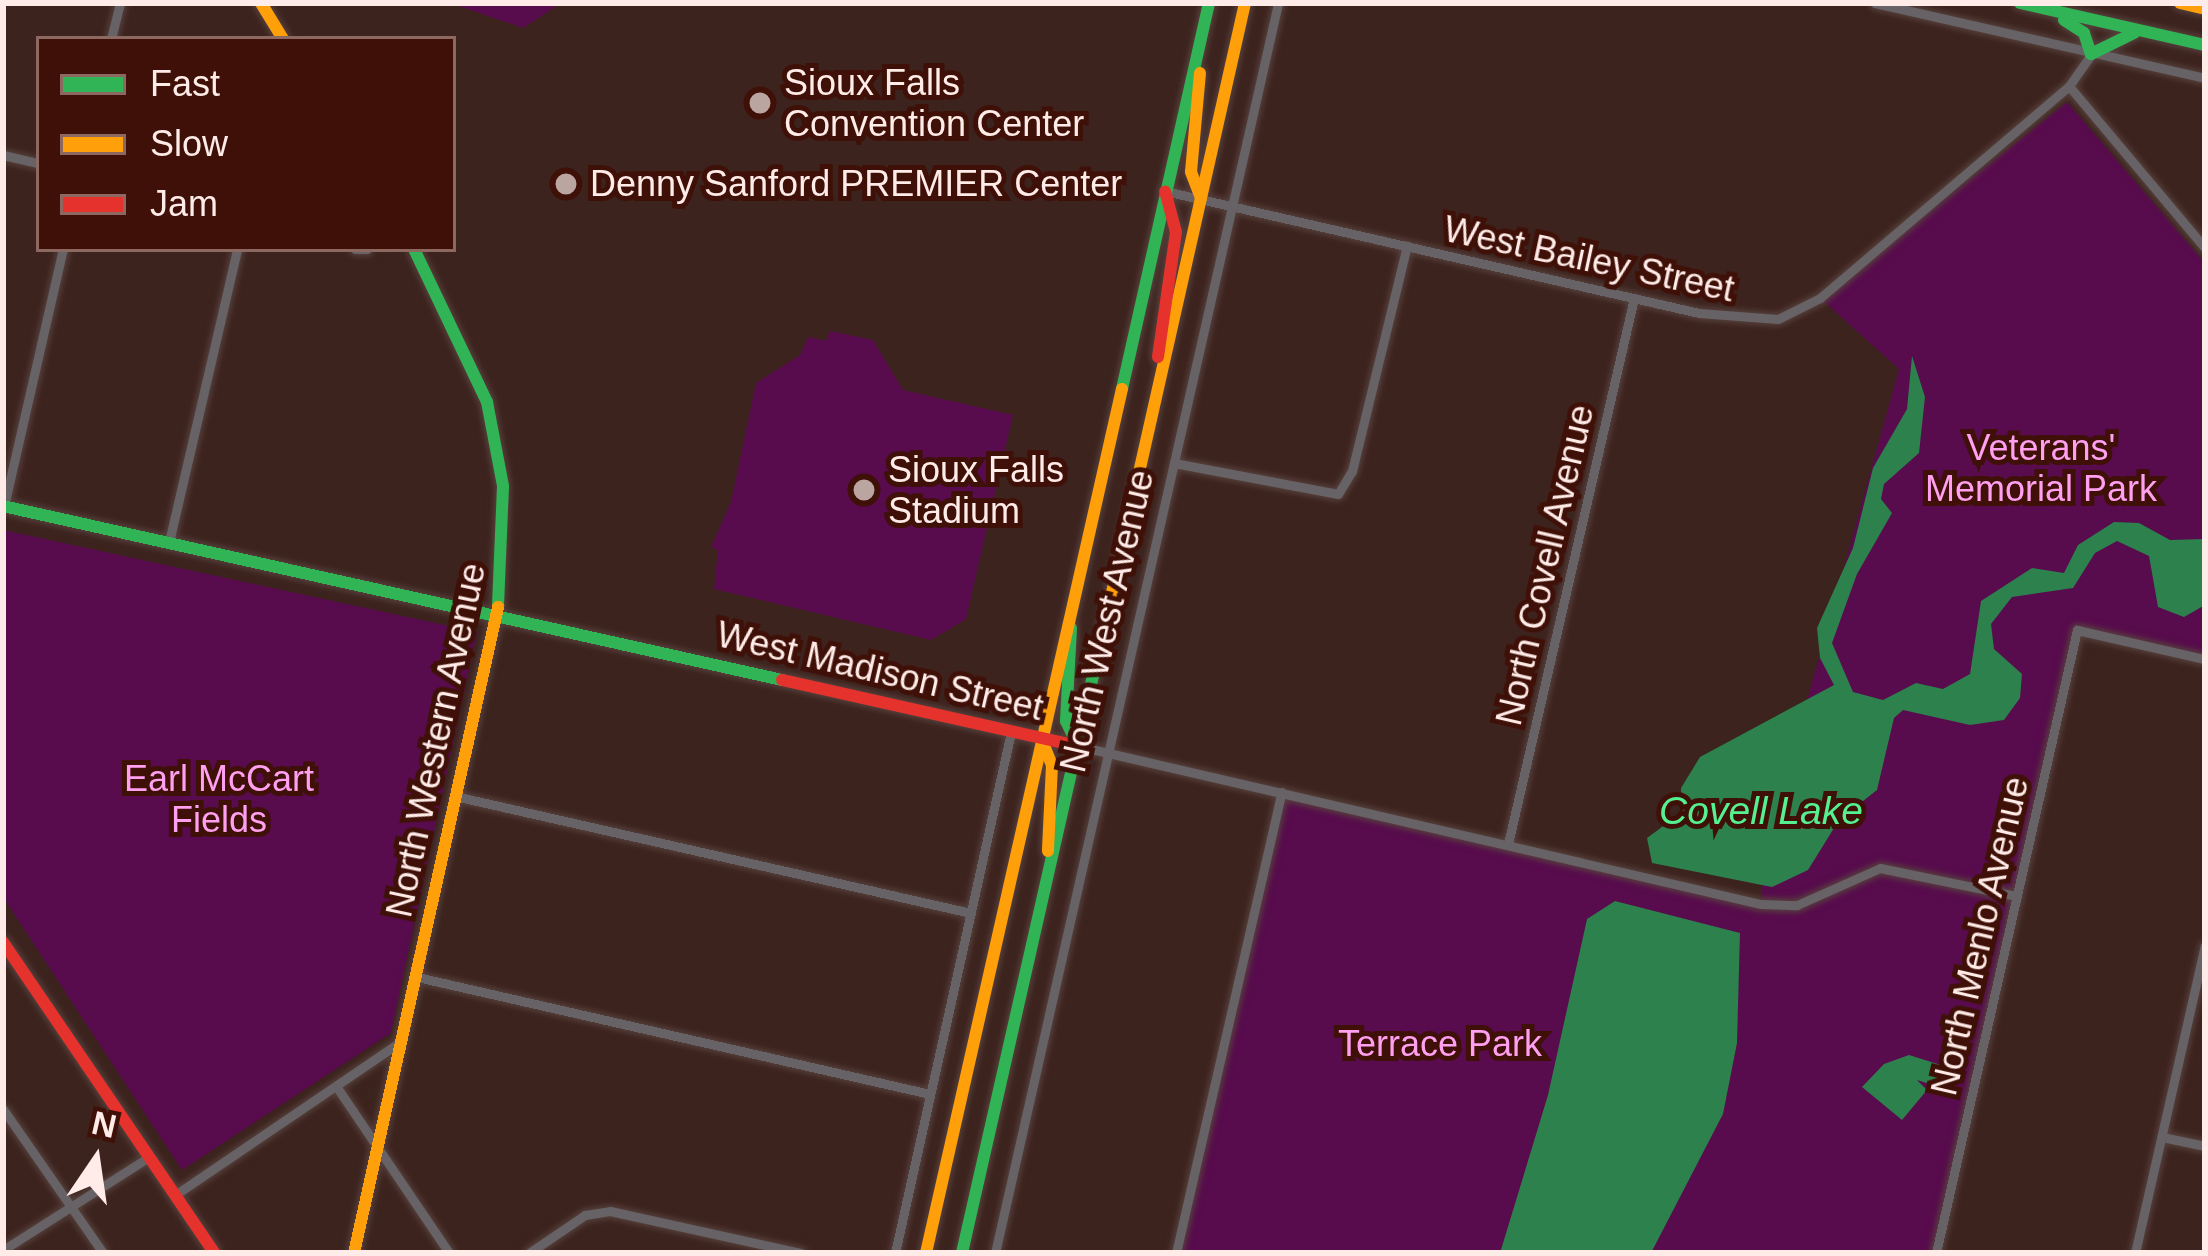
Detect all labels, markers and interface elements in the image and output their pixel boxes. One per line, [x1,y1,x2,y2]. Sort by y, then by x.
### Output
legend [36,36,456,252]
place label: Sioux Falls Convention Center [784,60,1084,145]
text: Fast [150,63,220,104]
marker: Sioux Falls Convention Center [747,90,773,116]
text: Slow [150,123,228,164]
place label: Denny Sanford PREMIER Center [590,162,1122,206]
marker: Denny Sanford PREMIER Center [553,171,579,197]
text: Jam [150,183,218,224]
street label: West Bailey Street [1440,207,1738,311]
street label: North Covell Avenue [1487,400,1603,730]
park label: Veterans' Memorial Park [1925,425,2157,510]
place label: Sioux Falls Stadium [888,447,1064,532]
street label: North West Avenue [1051,465,1163,777]
marker: Sioux Falls Stadium [851,477,877,503]
street label: North Western Avenue [377,558,495,922]
street label: West Madison Street [713,612,1047,730]
park label: Earl McCart Fields [124,756,314,841]
street label: North Menlo Avenue [1922,772,2038,1100]
water label: Covell Lake [1659,788,1863,834]
park label: Terrace Park [1338,1022,1542,1066]
north arrow [36,1100,156,1220]
text: N [88,1104,120,1145]

